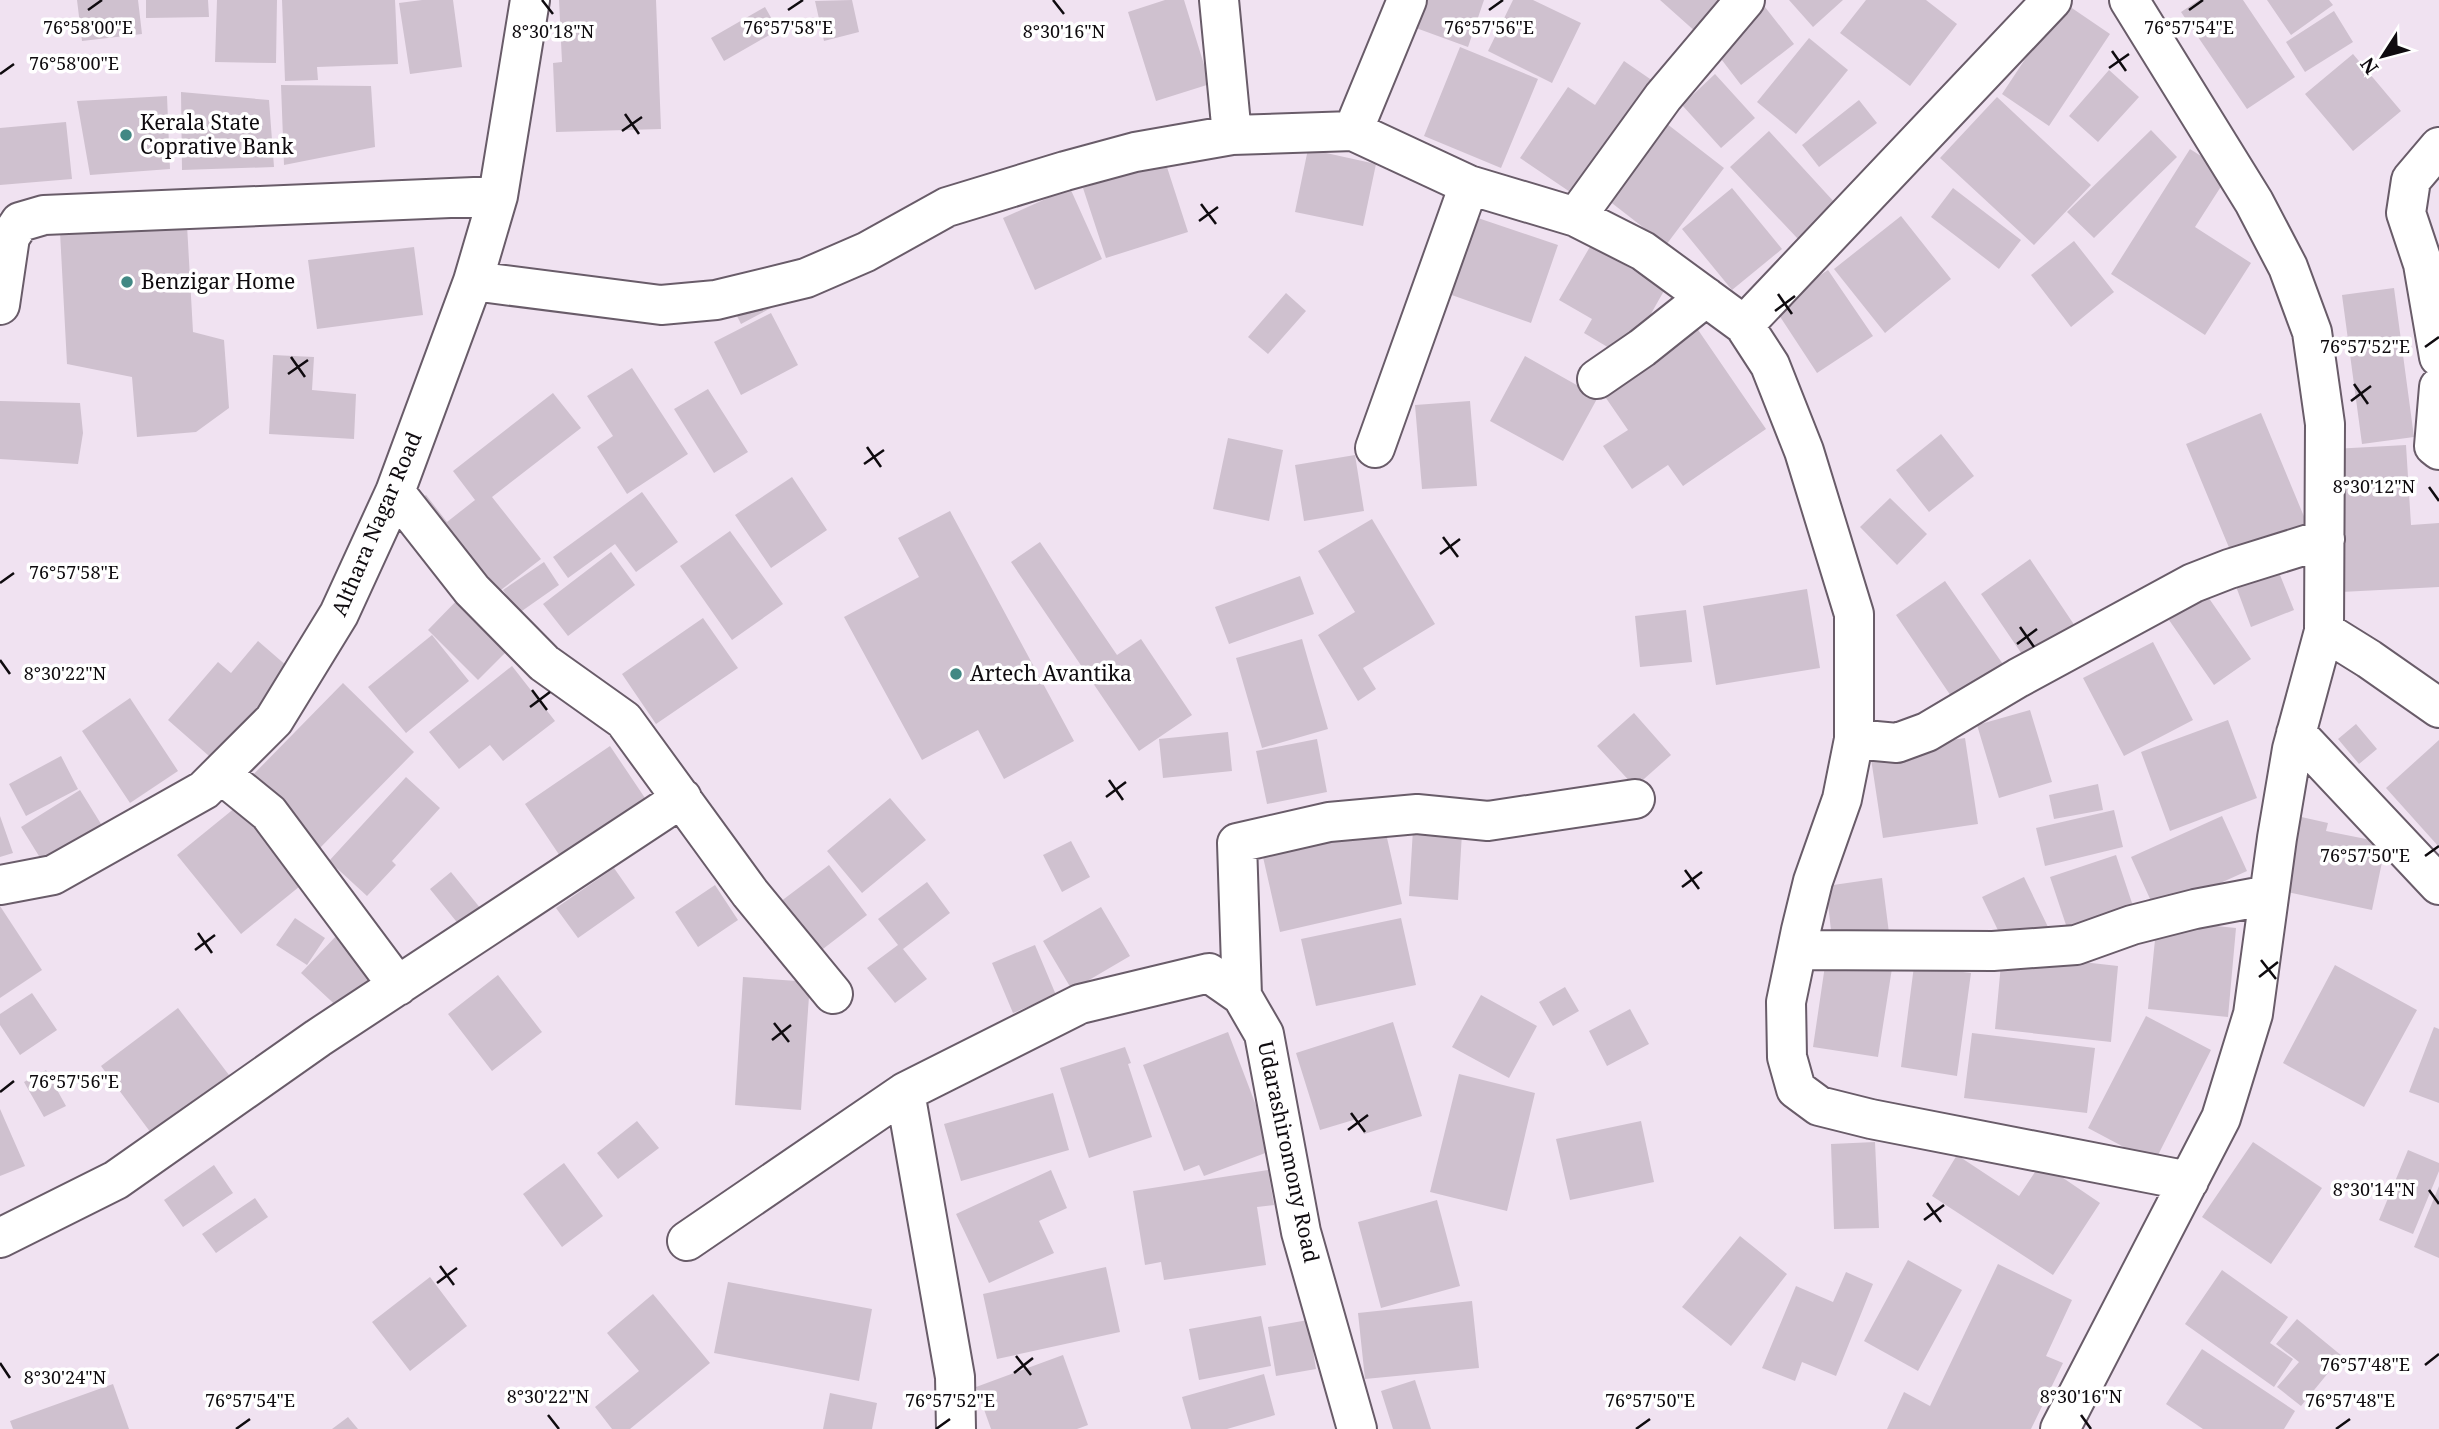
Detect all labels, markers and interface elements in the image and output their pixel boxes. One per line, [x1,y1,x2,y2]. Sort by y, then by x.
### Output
text: 76°58'00"E [43,15,133,39]
text: 76°57'58"E [743,15,833,39]
text: 76°57'56"E [1444,15,1534,39]
text: 76°57'54"E [2144,15,2234,39]
text: 8°30'18"N [512,19,595,43]
text: 8°30'16"N [1023,19,1106,43]
north arrow [2348,21,2418,91]
text: 76°58'00"E [29,51,119,75]
text: N [2354,52,2384,80]
place label: Kerala State Coprative Bank [140,108,294,160]
marker: Kerala State Coprative Bank [118,127,134,143]
place label: Benzigar Home [141,267,295,295]
marker: Benzigar Home [119,274,135,290]
text: 76°57'52"E [2320,334,2410,358]
street label: Althara Nagar Road [325,427,428,620]
text: 8°30'12"N [2333,474,2416,498]
text: 76°57'58"E [29,560,119,584]
place label: Artech Avantika [970,659,1132,687]
text: 8°30'22"N [24,661,107,685]
marker: Artech Avantika [948,666,964,682]
text: 76°57'50"E [2320,843,2410,867]
street label: Udarashiromony Road [1252,1039,1326,1265]
text: 76°57'56"E [29,1069,119,1093]
text: 8°30'14"N [2333,1177,2416,1201]
text: 76°57'48"E [2320,1352,2410,1376]
text: 8°30'24"N [24,1365,107,1389]
text: 8°30'22"N [507,1384,590,1408]
text: 8°30'16"N [2040,1384,2123,1408]
text: 76°57'54"E [205,1388,295,1412]
text: 76°57'52"E [905,1388,995,1412]
text: 76°57'50"E [1605,1388,1695,1412]
text: 76°57'48"E [2305,1388,2395,1412]

